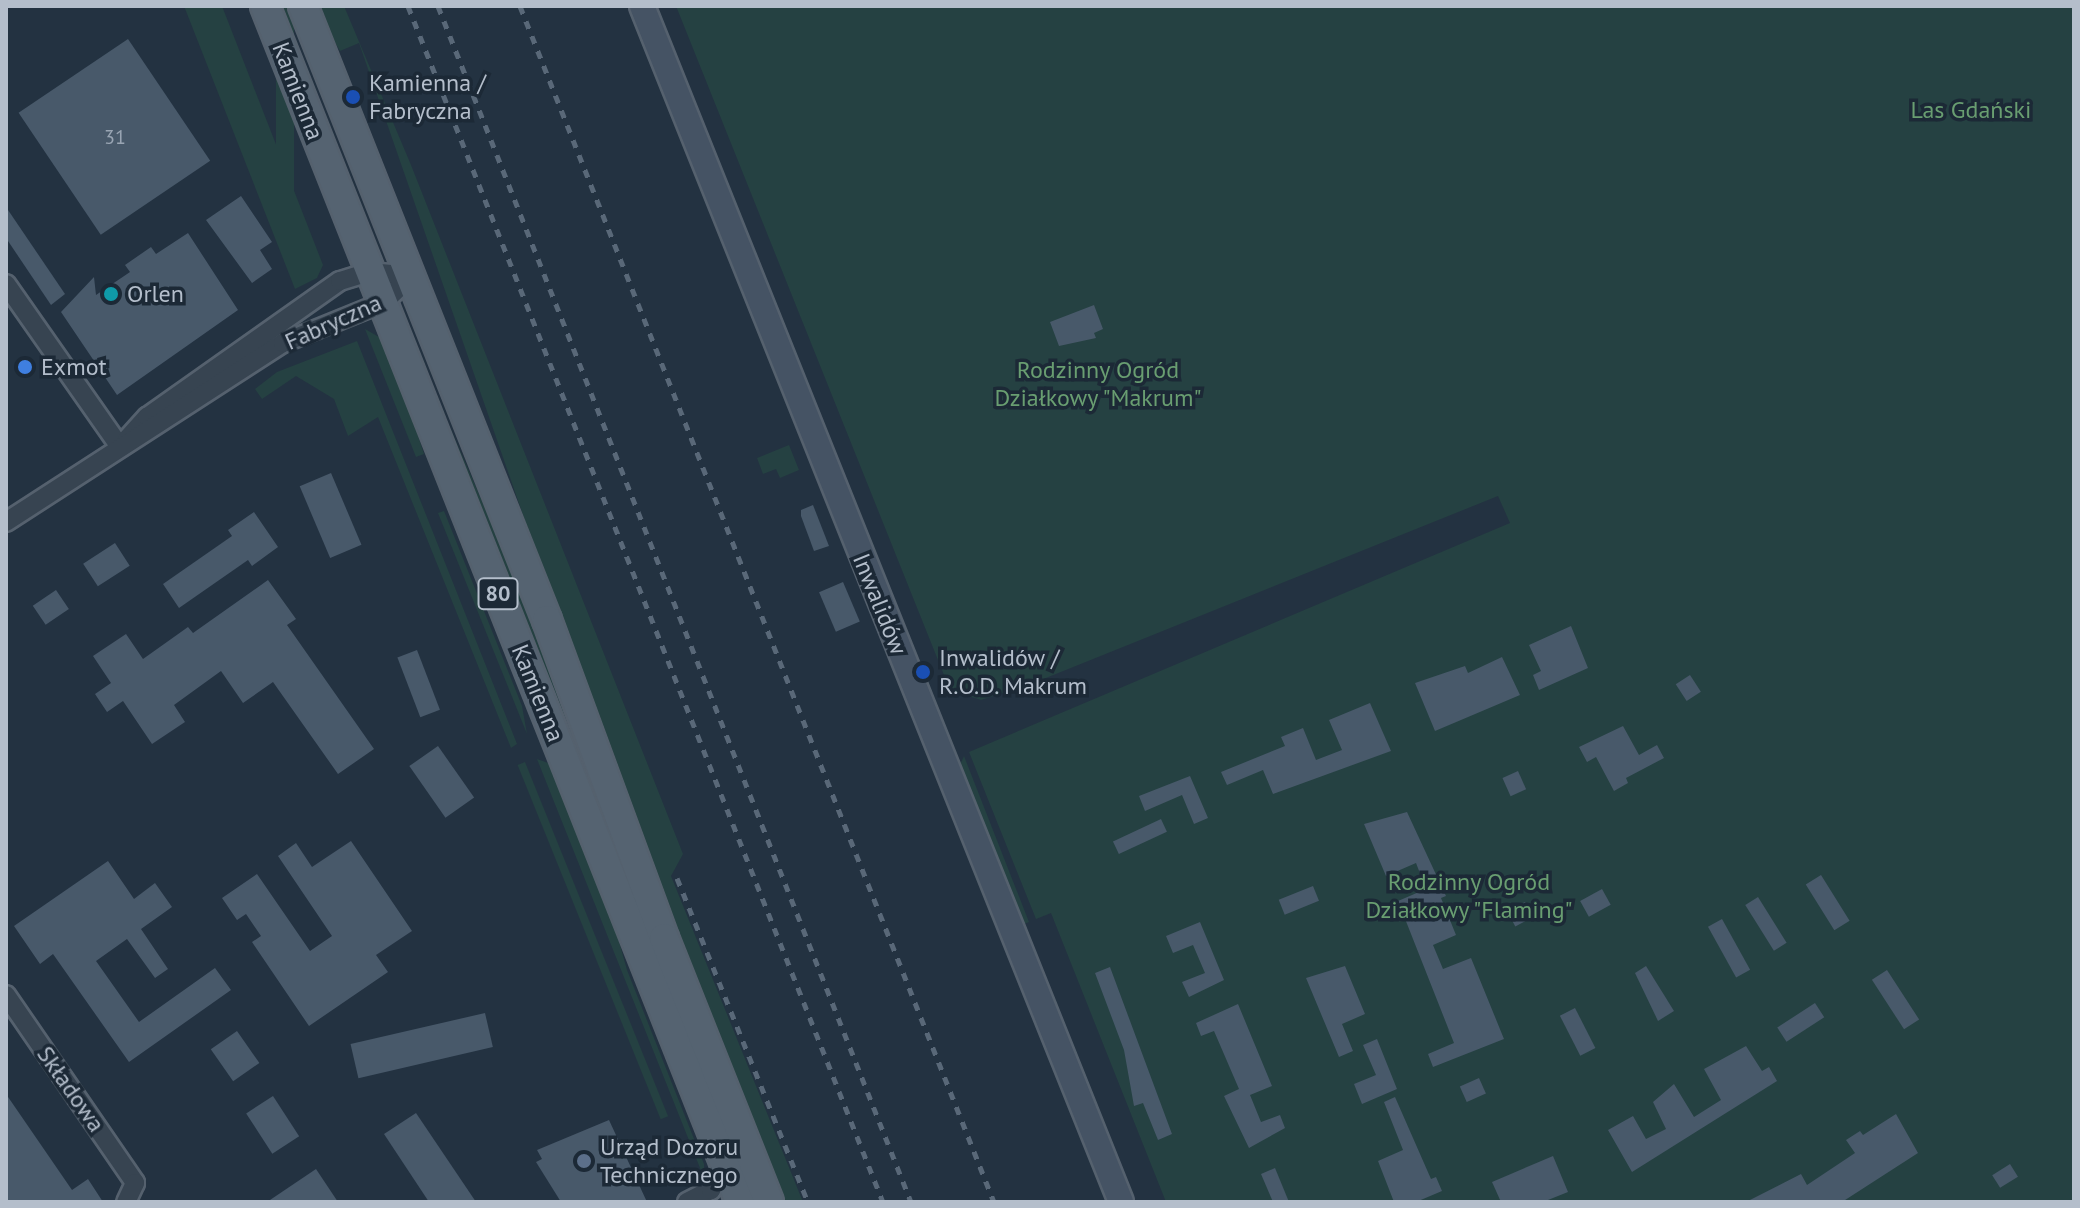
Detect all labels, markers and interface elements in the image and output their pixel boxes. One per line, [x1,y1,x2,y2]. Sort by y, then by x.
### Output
street label: Kamienna [266,38,330,144]
place label: Kamienna / Fabryczna [369,69,486,125]
marker: Kamienna / Fabryczna [344,88,362,106]
park label: Las Gdański [1910,96,2032,124]
house number: 31 [104,125,126,149]
place label: Orlen [127,280,184,308]
marker: Orlen [102,285,120,303]
street label: Fabryczna [280,288,386,356]
place label: Exmot [41,353,107,381]
park label: Rodzinny Ogród Działkowy "Makrum" [993,356,1203,412]
marker: Exmot [16,358,34,376]
street label: Inwalidów [847,549,913,659]
road number: 80 [476,576,520,612]
street label: Kamienna [506,640,570,746]
place label: Inwalidów / R.O.D. Makrum [939,644,1089,700]
marker: Inwalidów / R.O.D. Makrum [914,663,932,681]
park label: Rodzinny Ogród Działkowy "Flaming" [1364,868,1574,924]
street label: Składowa [31,1041,111,1137]
place label: Urząd Dozoru Technicznego [600,1133,738,1189]
marker: Urząd Dozoru Technicznego [575,1152,593,1170]

